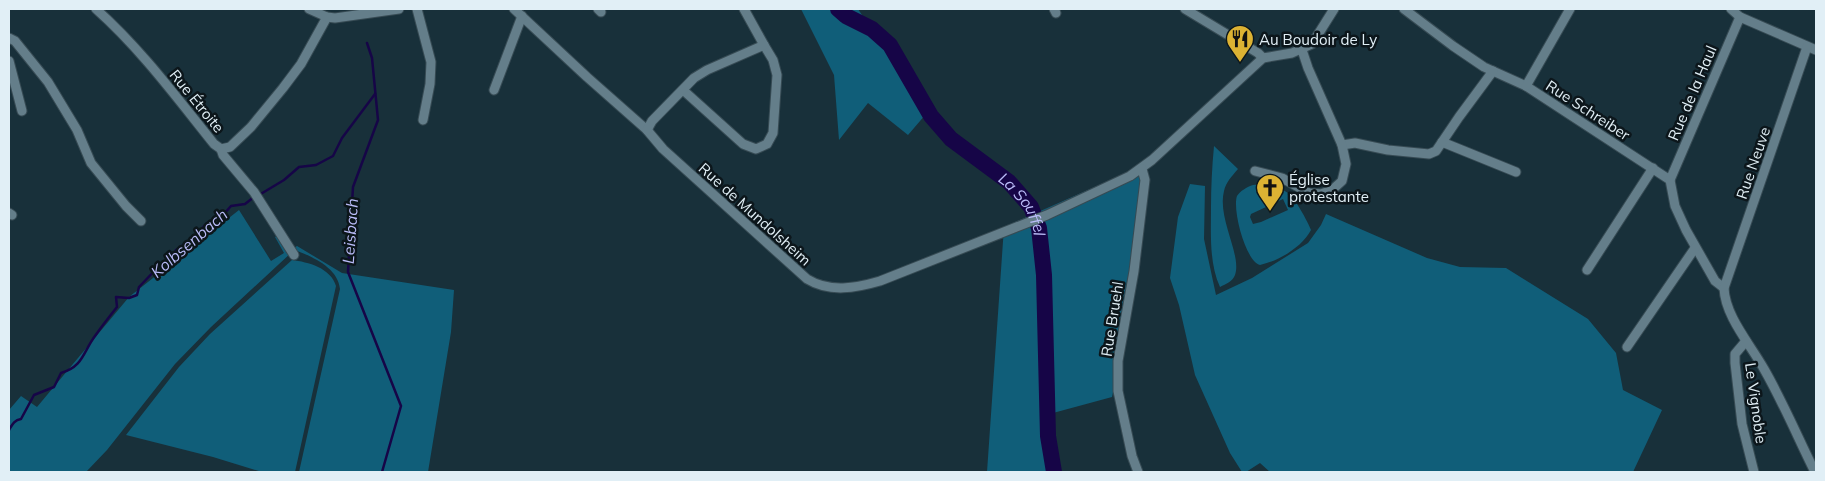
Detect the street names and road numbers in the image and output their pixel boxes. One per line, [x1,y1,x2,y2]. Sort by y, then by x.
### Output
street label: Rue de la Haul [1663,43,1721,143]
street label: Rue Étroite [166,66,228,136]
street label: Rue Schreiber [1542,76,1634,145]
street label: Rue Neuve [1732,124,1774,202]
street label: Rue de Mundolsheim [695,159,815,269]
street label: Rue Bruehl [1097,280,1127,358]
street label: Le Vignoble [1741,361,1771,445]

